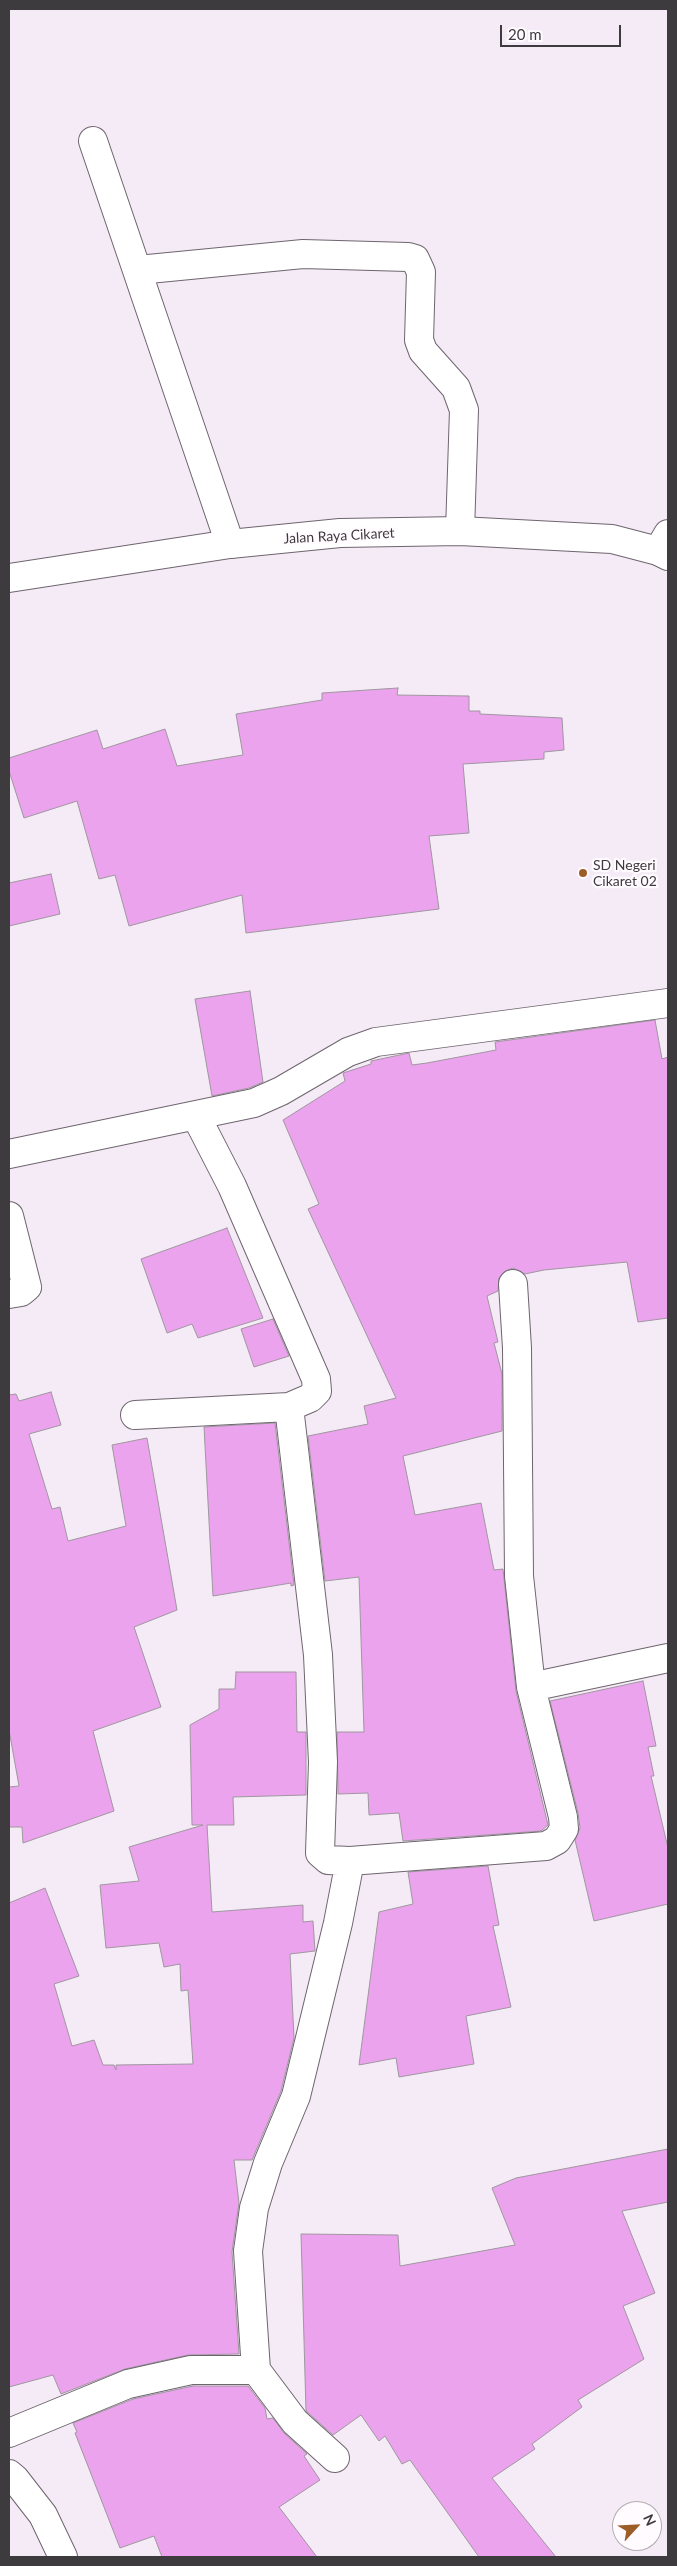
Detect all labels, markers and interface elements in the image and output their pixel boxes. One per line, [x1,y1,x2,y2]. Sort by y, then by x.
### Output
scale bar [502,15,623,47]
text: 20 m [508,25,542,43]
street label: Jalan Raya Cikaret [283,525,395,547]
place label: SD Negeri Cikaret 02 [593,857,657,890]
marker: SD Negeri Cikaret 02 [577,867,589,879]
north arrow [612,2501,662,2551]
text: N [640,2511,660,2528]

